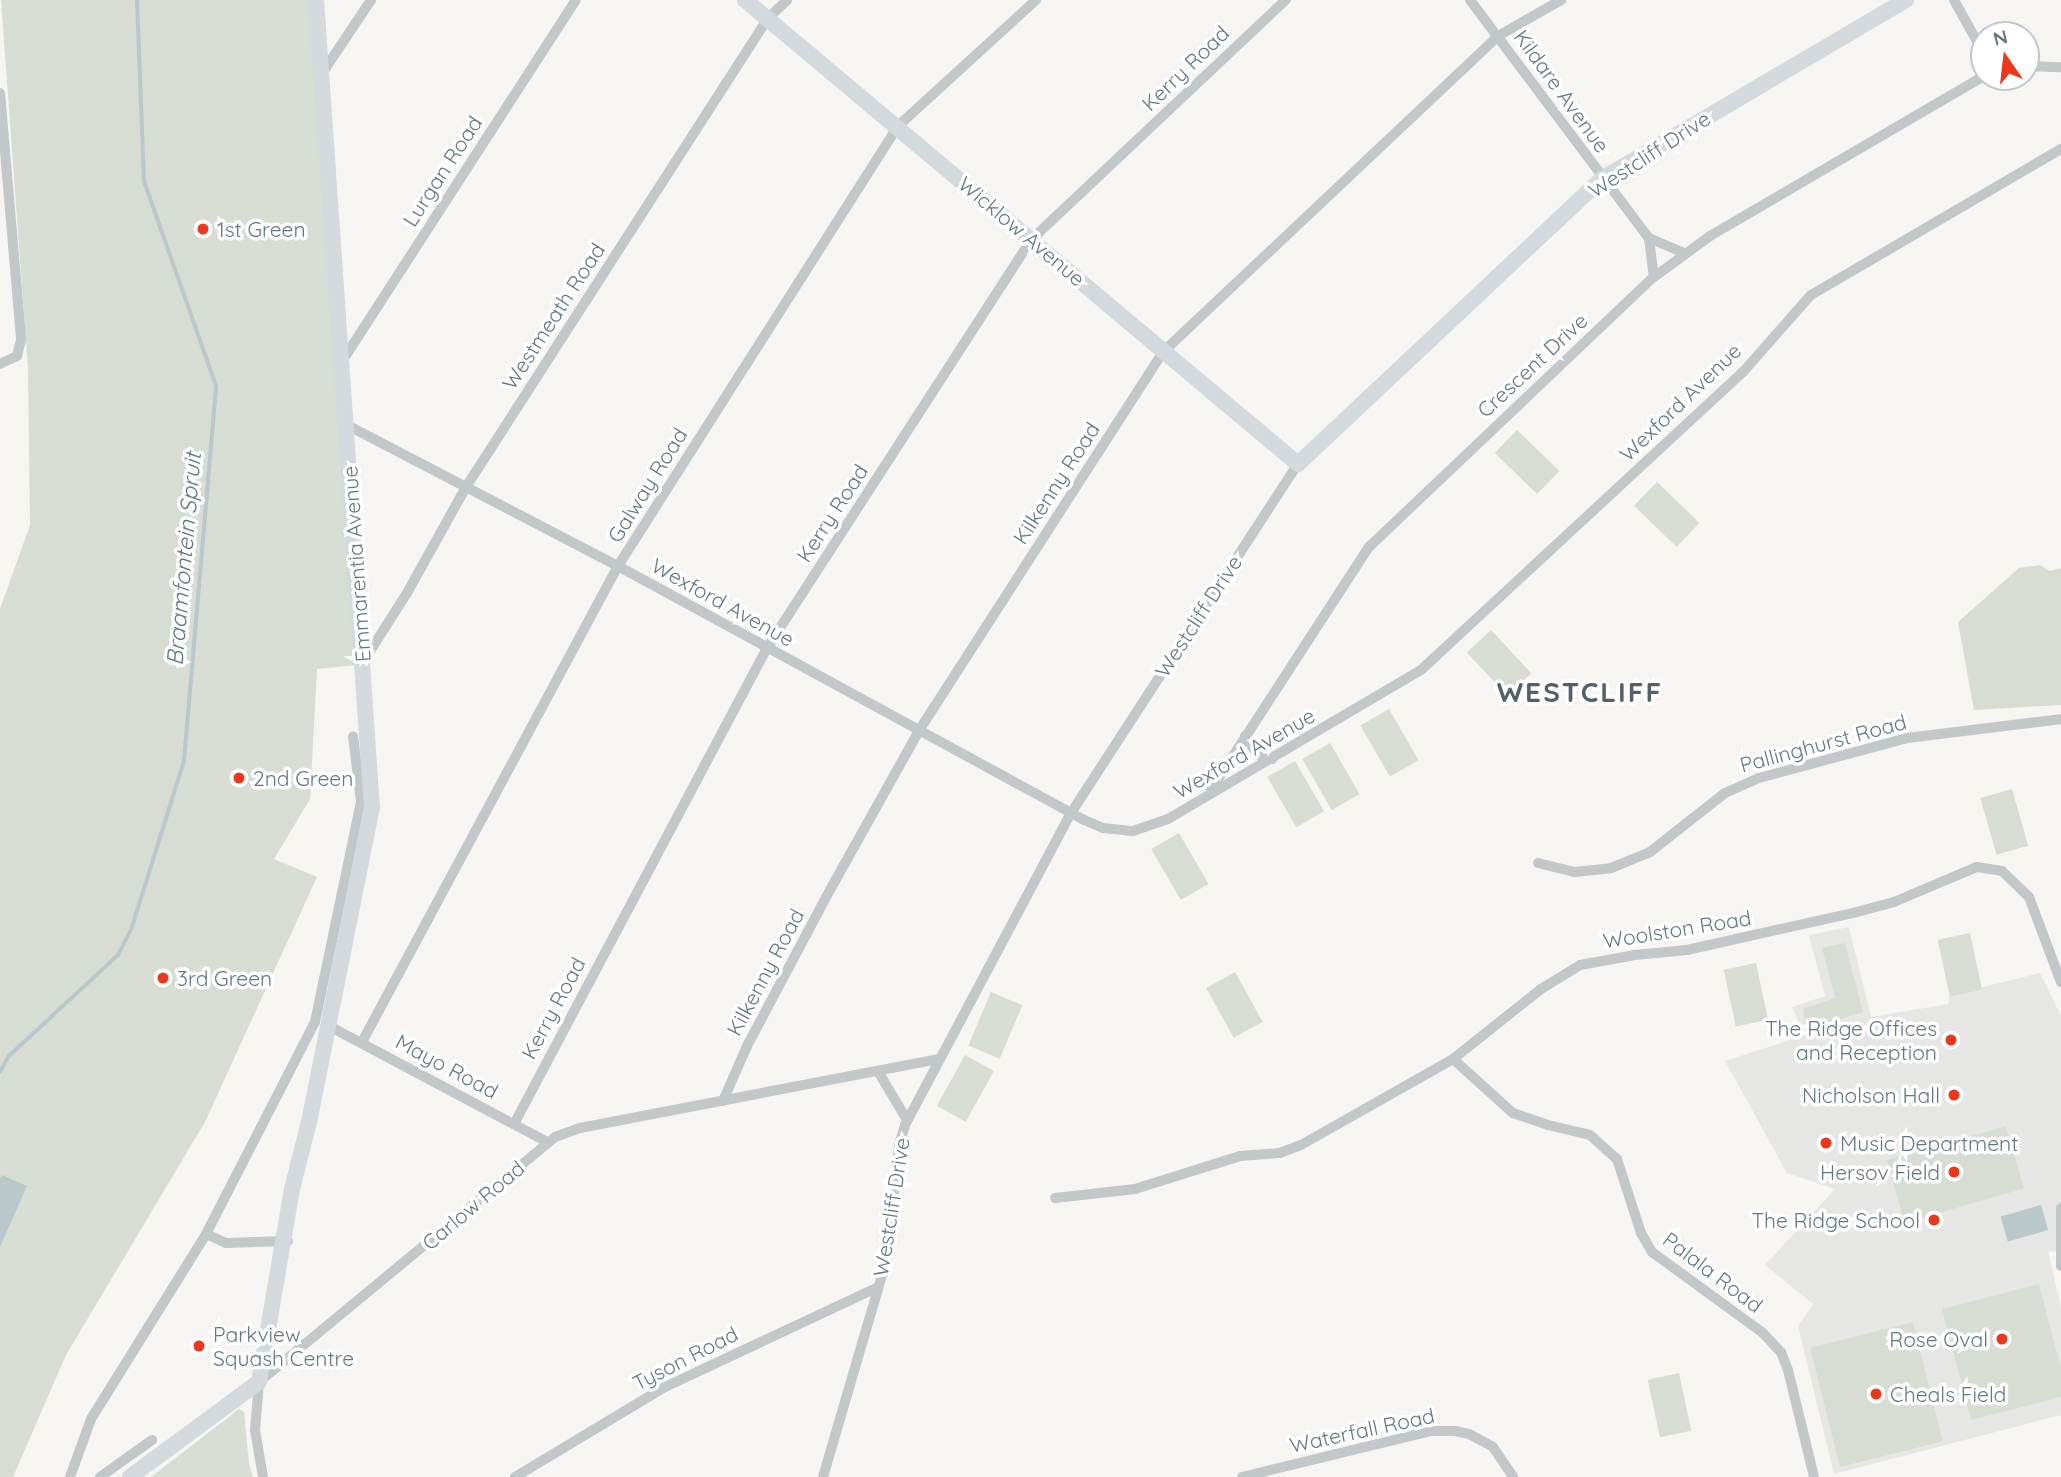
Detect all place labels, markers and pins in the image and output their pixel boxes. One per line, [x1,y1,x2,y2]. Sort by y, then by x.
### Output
place label: 1st Green [217,216,306,242]
marker: 1st Green [195,221,211,237]
place label: 2nd Green [253,765,353,791]
marker: 2nd Green [231,770,247,786]
place label: 3rd Green [177,965,272,991]
marker: 3rd Green [155,970,171,986]
place label: The Ridge Offices and Reception [1765,1015,1937,1065]
marker: The Ridge Offices and Reception [1943,1032,1959,1048]
place label: Nicholson Hall [1802,1082,1940,1108]
marker: Nicholson Hall [1946,1087,1962,1103]
place label: Music Department [1840,1130,2018,1156]
marker: Music Department [1818,1135,1834,1151]
place label: Hersov Field [1820,1159,1940,1185]
marker: Hersov Field [1946,1164,1962,1180]
place label: The Ridge School [1751,1207,1920,1233]
marker: The Ridge School [1926,1212,1942,1228]
place label: Parkview Squash Centre [213,1321,354,1371]
place label: Rose Oval [1889,1326,1988,1352]
marker: Rose Oval [1994,1331,2010,1347]
marker: Parkview Squash Centre [191,1338,207,1354]
place label: Cheals Field [1890,1381,2006,1407]
marker: Cheals Field [1868,1386,1884,1402]

